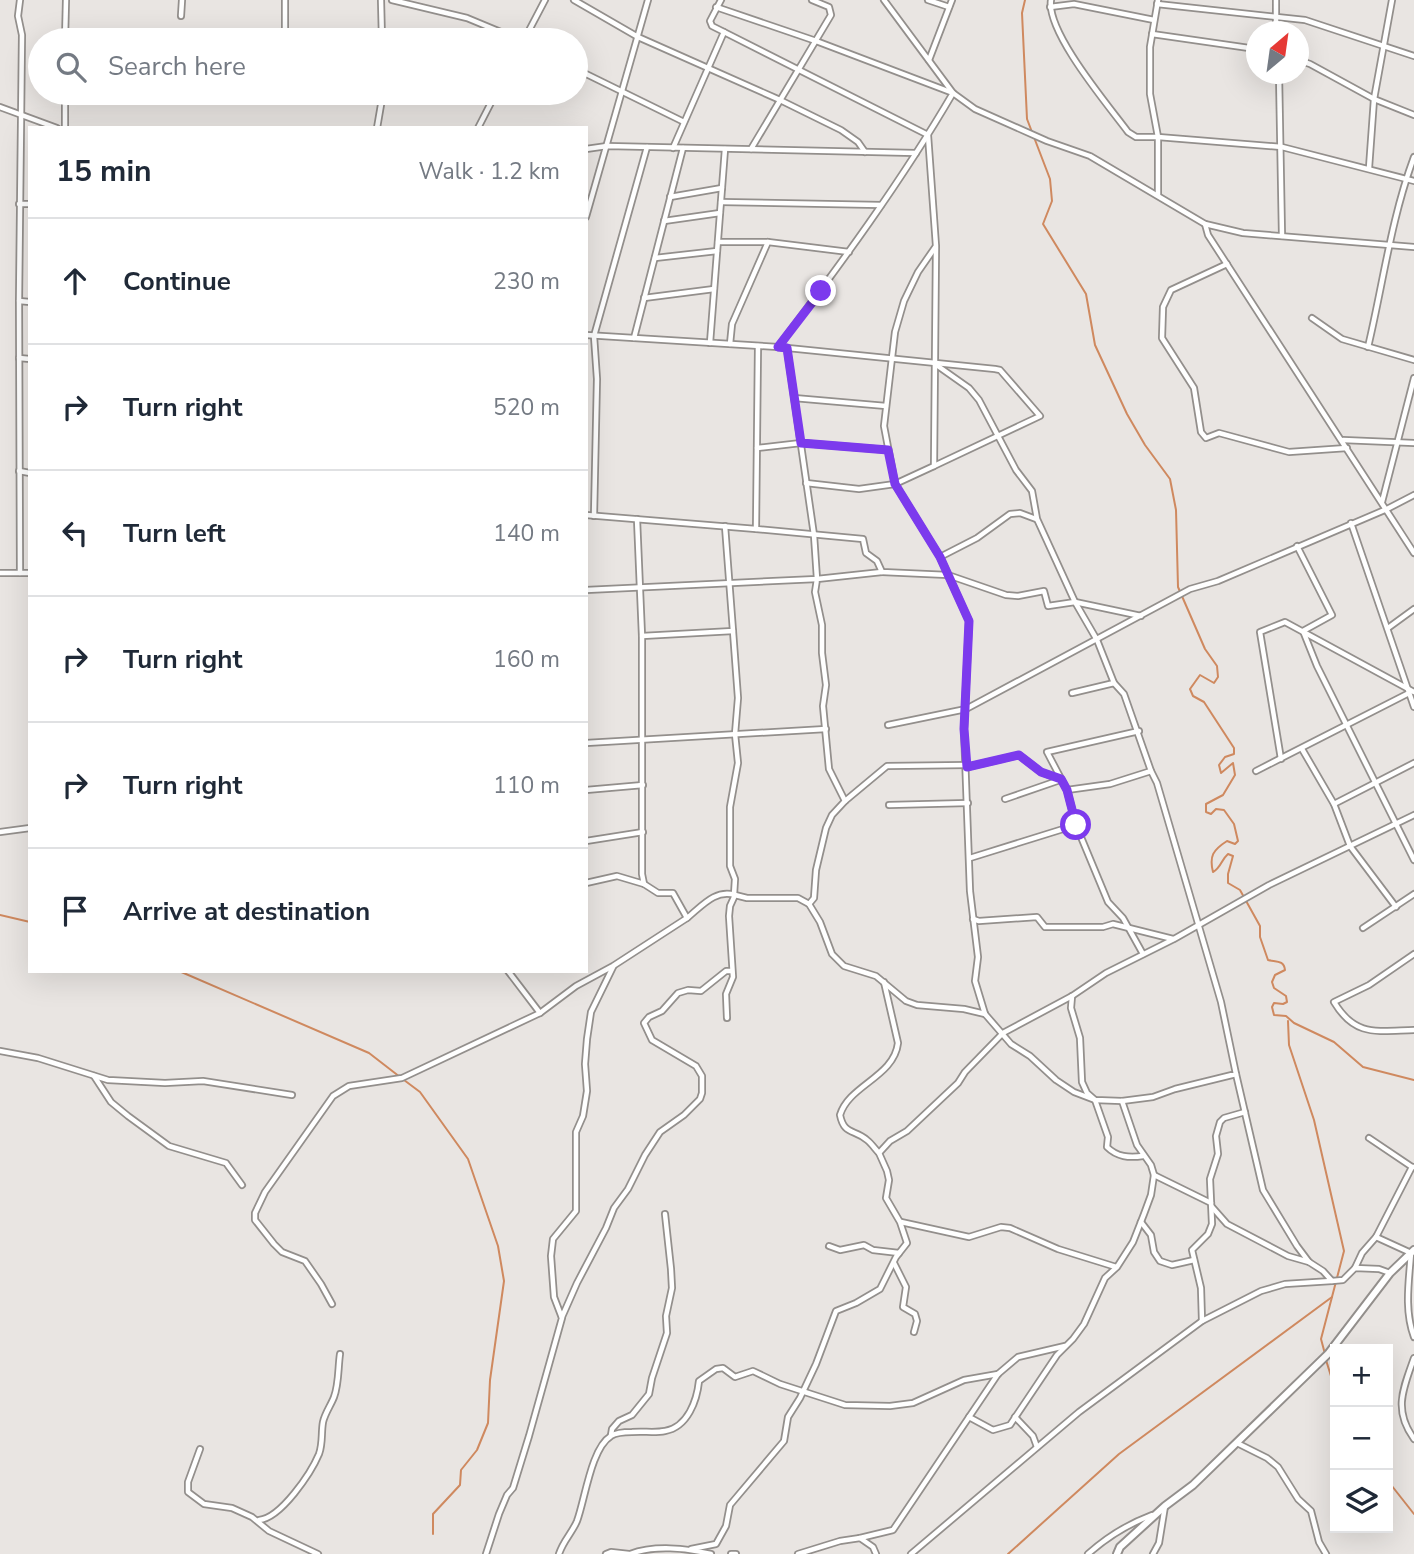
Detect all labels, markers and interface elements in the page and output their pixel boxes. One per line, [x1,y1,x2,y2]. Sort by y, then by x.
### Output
north arrow [1246,21,1309,84]
search box [28,28,588,105]
icon: search [52,48,90,86]
text: Search here [108,49,246,84]
text: 15 min [56,151,152,192]
text: Walk · 1.2 km [418,156,560,187]
icon: ahead [56,262,94,300]
text: Continue [123,264,231,299]
text: 230 m [493,266,560,297]
route end [805,275,836,306]
icon: right [56,388,94,426]
text: Turn right [123,390,242,425]
text: 520 m [493,392,560,423]
icon: left [56,514,94,552]
text: Turn left [123,516,226,551]
text: 140 m [493,518,560,549]
icon: right [56,640,94,678]
text: Turn right [123,642,242,677]
text: 160 m [493,644,560,675]
icon: right [56,766,94,804]
text: Turn right [123,768,242,803]
text: 110 m [493,770,560,801]
route start [1060,809,1091,840]
icon: arrive [56,892,94,930]
text: Arrive at destination [123,894,370,929]
map controls [1330,1344,1393,1533]
button: + [1330,1344,1393,1407]
button: − [1330,1407,1393,1470]
button: layers [1330,1470,1393,1533]

